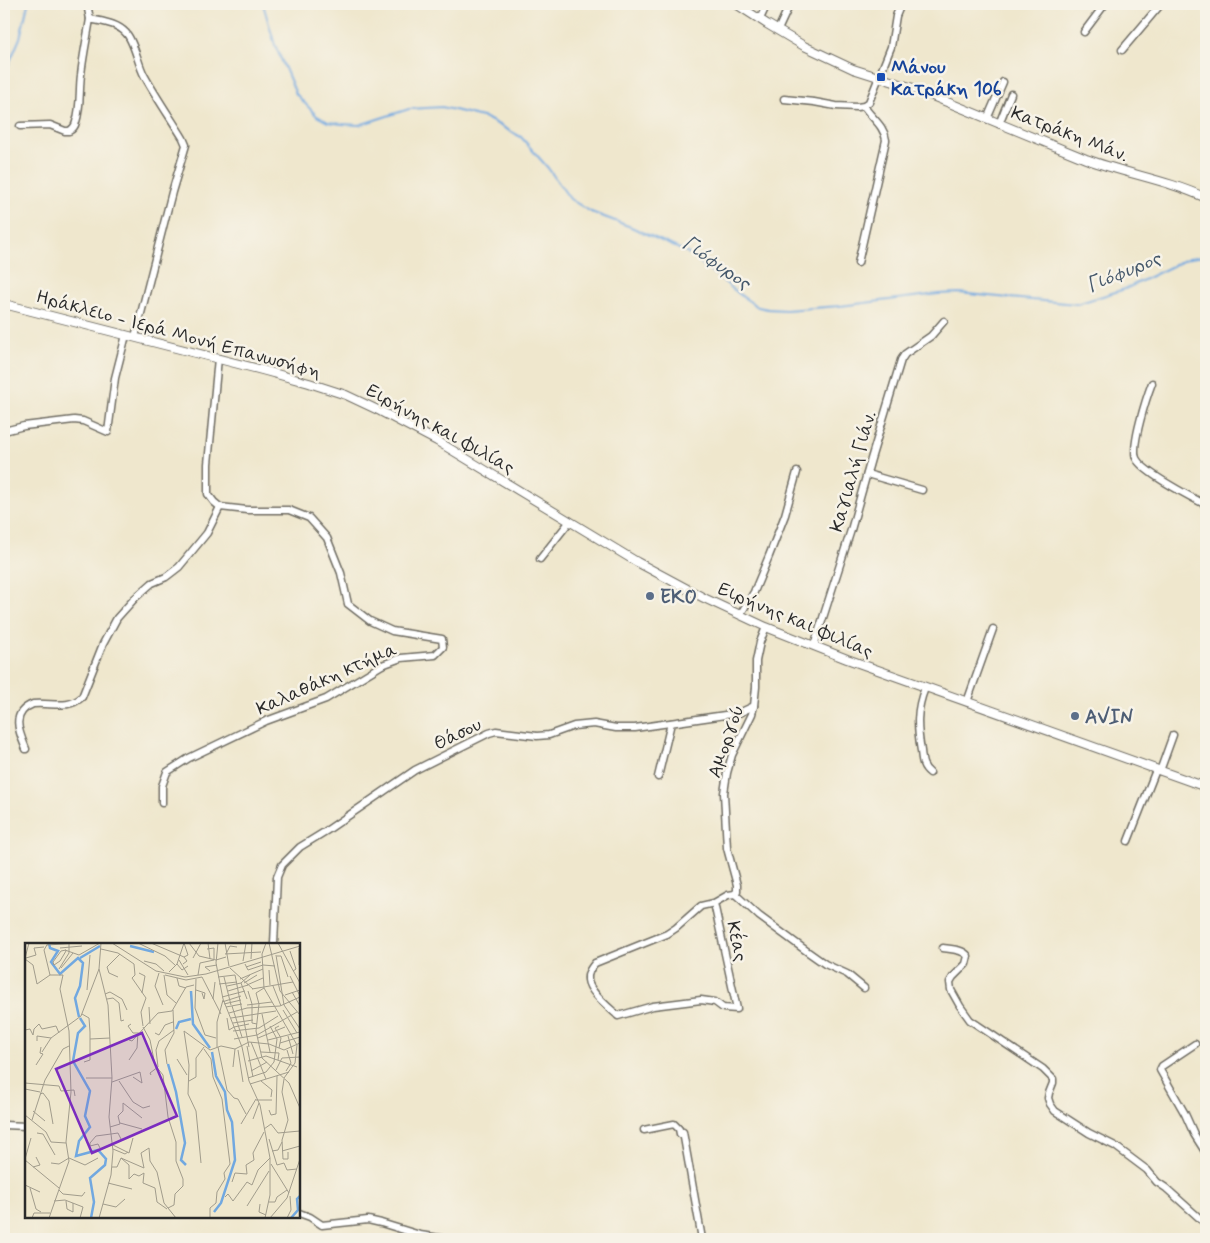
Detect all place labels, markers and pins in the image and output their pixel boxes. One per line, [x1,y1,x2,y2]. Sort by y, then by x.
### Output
place label: Μάνου Κατράκη 106 [891,55,1002,102]
marker: Μάνου Κατράκη 106 [875,71,887,83]
place label: EKO [660,585,697,610]
marker: EKO [644,590,656,602]
place label: AVIN [1085,705,1133,730]
marker: AVIN [1069,710,1081,722]

